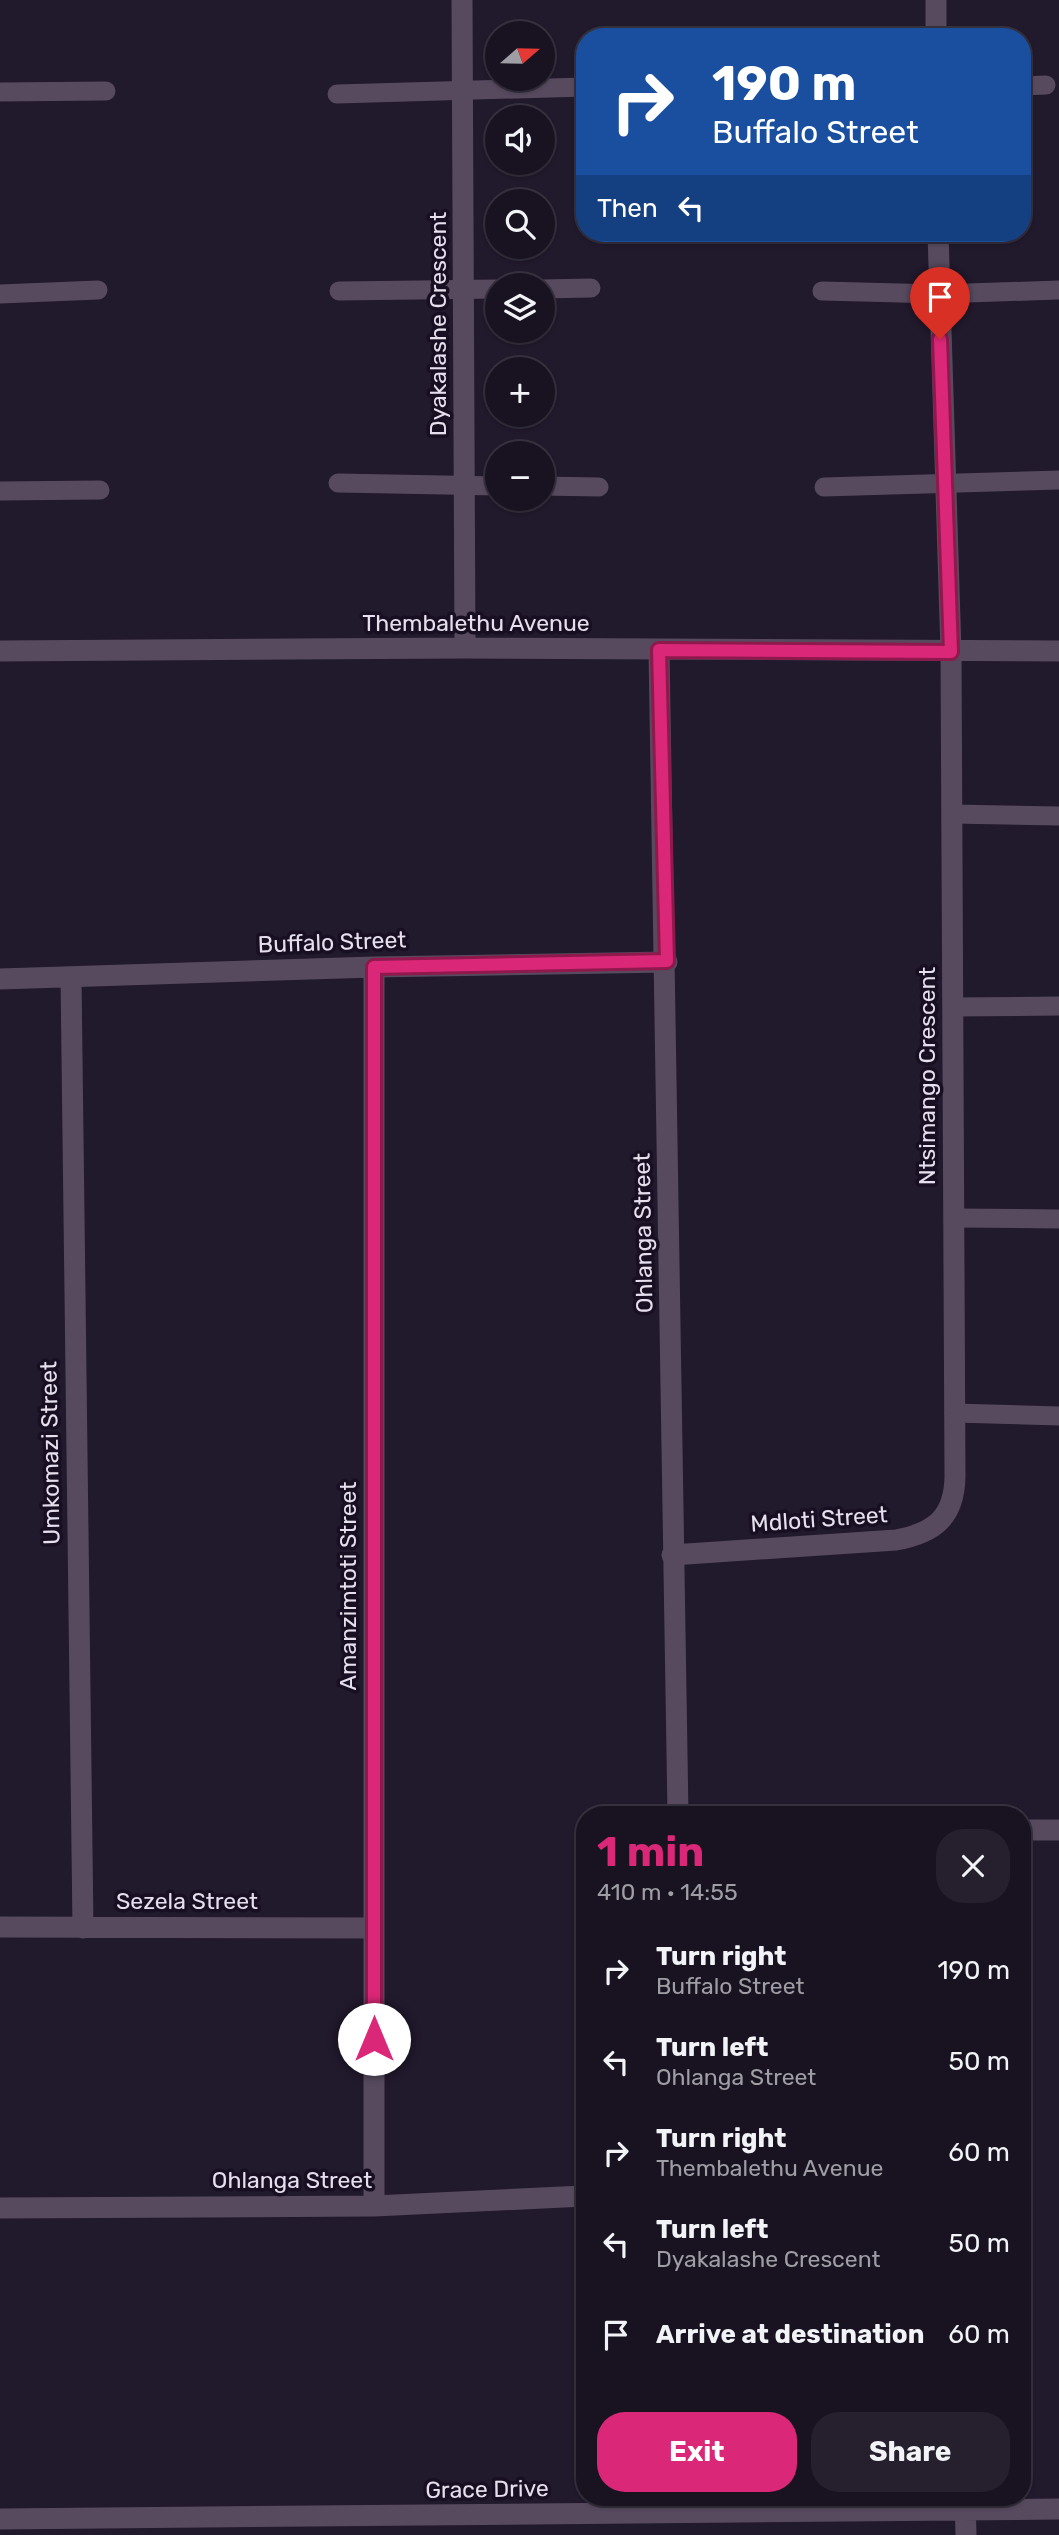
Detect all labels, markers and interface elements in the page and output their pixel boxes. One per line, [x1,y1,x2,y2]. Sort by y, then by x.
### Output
north arrow [485,21,555,91]
map controls [485,21,555,511]
text: 190 m [712,54,856,112]
icon: right [597,56,688,147]
button: sound [485,105,555,175]
text: Buffalo Street [712,113,919,151]
button: search [485,189,555,259]
icon: left [672,189,710,227]
text: Then [597,193,658,224]
street label: Dyakalashe Crescent [424,212,452,436]
pin [910,267,970,339]
button: layers [485,273,555,343]
icon: arrive [921,278,959,316]
button: + [485,357,555,427]
button: − [485,441,555,511]
street label: Thembalethu Avenue [362,609,590,637]
street label: Buffalo Street [257,925,407,959]
street label: Ntsimango Crescent [913,967,941,1185]
street label: Ohlanga Street [628,1153,658,1313]
street label: Umkomazi Street [34,1361,66,1545]
street label: Amanzimtoti Street [334,1482,362,1690]
street label: Mdloti Street [750,1500,888,1538]
text: 1 min [597,1827,704,1877]
button: close [936,1829,1010,1903]
text: 410 m · 14:55 [597,1878,738,1906]
street label: Sezela Street [116,1887,258,1915]
text: Turn right [656,1941,786,1972]
icon: right [597,1952,635,1990]
text: 190 m [937,1955,1010,1986]
text: Buffalo Street [656,1972,805,2000]
position arrow [337,2002,411,2076]
text: Turn left [656,2032,768,2063]
icon: left [597,2043,635,2081]
text: 50 m [949,2046,1010,2077]
text: Ohlanga Street [656,2063,816,2091]
text: Turn right [656,2123,786,2154]
icon: right [597,2134,635,2172]
text: 60 m [948,2137,1010,2168]
text: Thembalethu Avenue [656,2154,883,2182]
street label: Ohlanga Street [212,2166,372,2194]
text: Turn left [656,2214,768,2245]
icon: left [597,2225,635,2263]
text: 50 m [949,2228,1010,2259]
text: Dyakalashe Crescent [656,2245,880,2273]
icon: arrive [597,2316,635,2354]
text: Arrive at destination [656,2319,924,2350]
text: 60 m [948,2319,1010,2350]
button: Exit [597,2412,797,2492]
button: Share [811,2412,1010,2492]
street label: Grace Drive [425,2474,549,2504]

